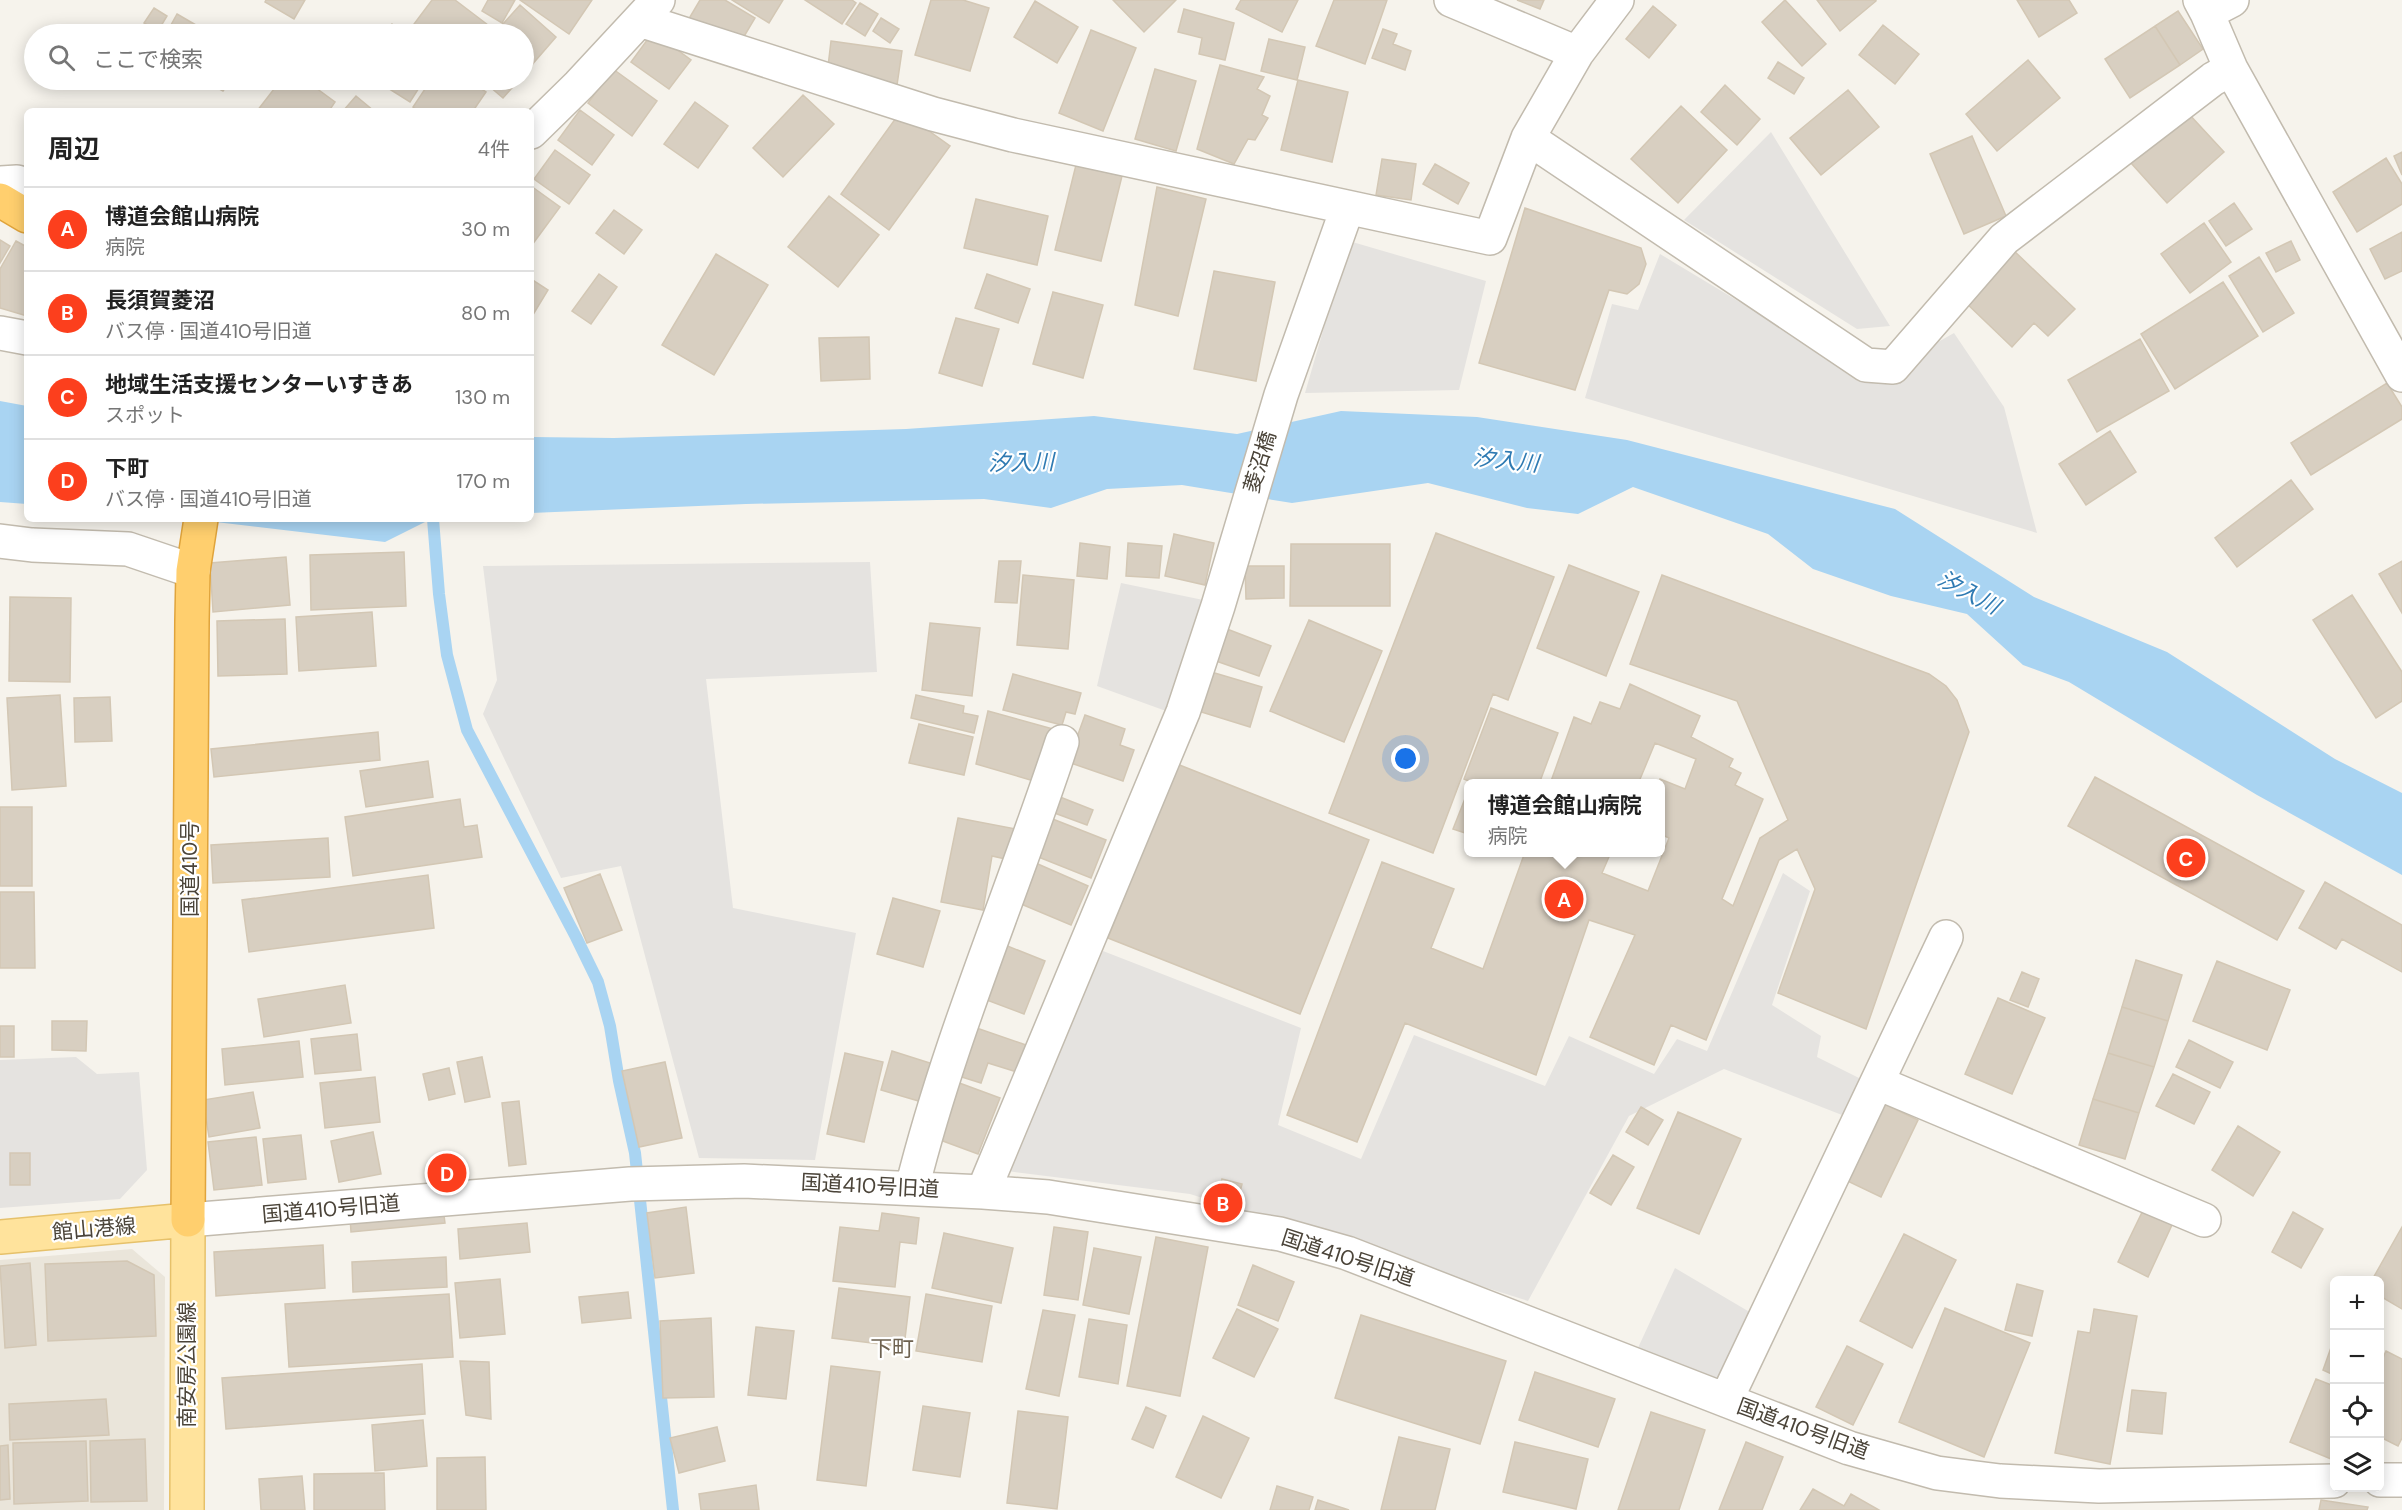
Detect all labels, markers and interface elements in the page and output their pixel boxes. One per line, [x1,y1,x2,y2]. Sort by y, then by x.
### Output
search box [24,24,534,90]
icon: search [45,41,78,74]
text: ここで検索 [93,45,203,74]
text: 周辺 [48,132,100,166]
text: 4件 [478,136,510,162]
text: 博道会館山病院 [105,202,259,231]
text: A [60,216,75,242]
text: 30 m [461,216,510,242]
text: 病院 [105,234,145,260]
text: 長須賀菱沼 [105,286,215,315]
text: B [61,300,74,326]
text: 80 m [461,300,510,326]
text: バス停 · 国道410号旧道 [105,318,312,344]
text: 地域生活支援センターいすきあ [105,370,413,399]
text: C [60,384,75,410]
text: 130 m [455,384,510,410]
text: スポット [105,402,185,428]
street label: 菱沼橋 [1237,428,1283,496]
water label: 汐入川 [1472,443,1542,479]
water label: 汐入川 [988,447,1056,478]
text: 下町 [105,454,149,483]
text: D [60,468,75,494]
text: 170 m [457,468,510,494]
text: バス停 · 国道410号旧道 [105,486,312,512]
water label: 汐入川 [1933,564,2006,622]
your location [1391,744,1420,773]
popup [1464,779,1665,857]
text: 博道会館山病院 [1487,791,1642,820]
street label: 国道410号 [176,821,204,917]
text: 病院 [1487,823,1527,849]
pin: C [2166,836,2206,880]
pin: A [1544,876,1584,922]
pin: D [428,1150,466,1196]
street label: 国道410号旧道 [800,1168,940,1204]
pin: B [1204,1180,1242,1226]
street label: 国道410号旧道 [261,1189,401,1229]
street label: 館山港線 [51,1211,137,1247]
street label: 国道410号旧道 [1278,1223,1418,1293]
map controls [2330,1276,2384,1492]
button: + [2330,1276,2384,1330]
street label: 南安房公園線 [173,1302,201,1428]
button: − [2330,1330,2384,1384]
district label: 下町 [870,1334,914,1363]
button: locate [2330,1384,2384,1438]
street label: 国道410号旧道 [1733,1392,1873,1466]
button: layers [2330,1438,2384,1492]

